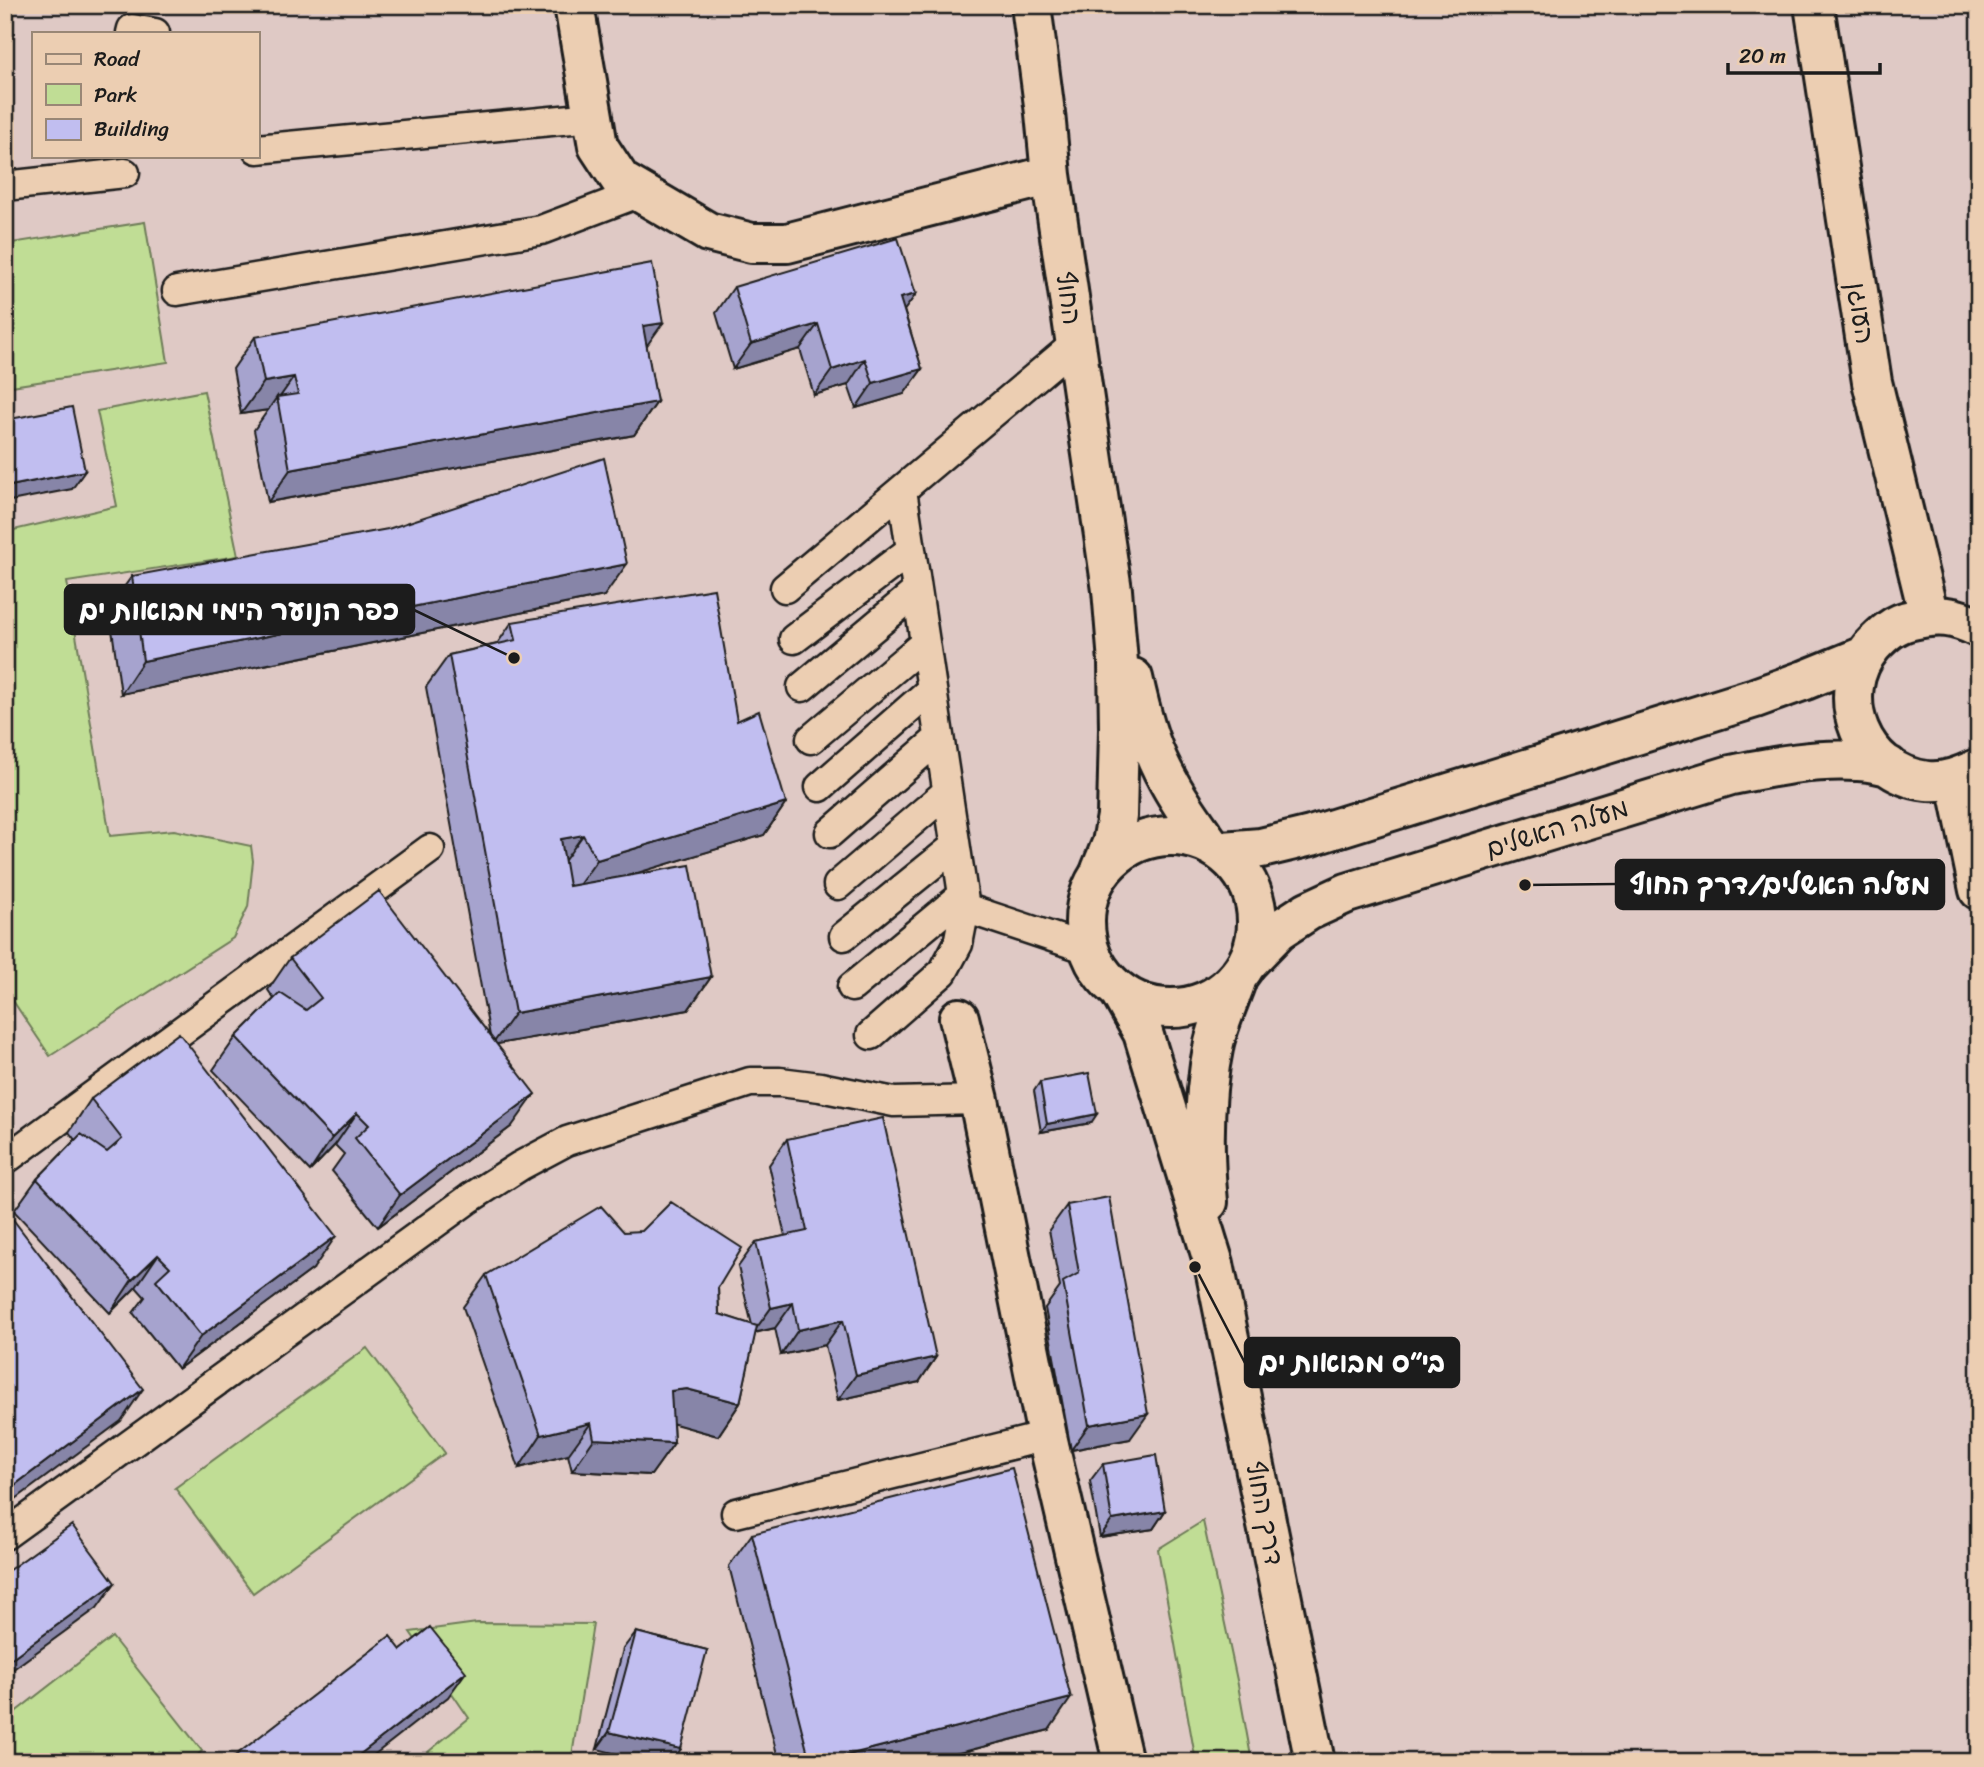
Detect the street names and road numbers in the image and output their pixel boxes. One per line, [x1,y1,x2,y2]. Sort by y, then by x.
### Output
street label: החוף [1042,268,1096,328]
street label: העוגן [1833,278,1889,348]
street label: מעלה האשלים [1480,784,1634,872]
street label: דרך החוף [1232,1457,1298,1569]

